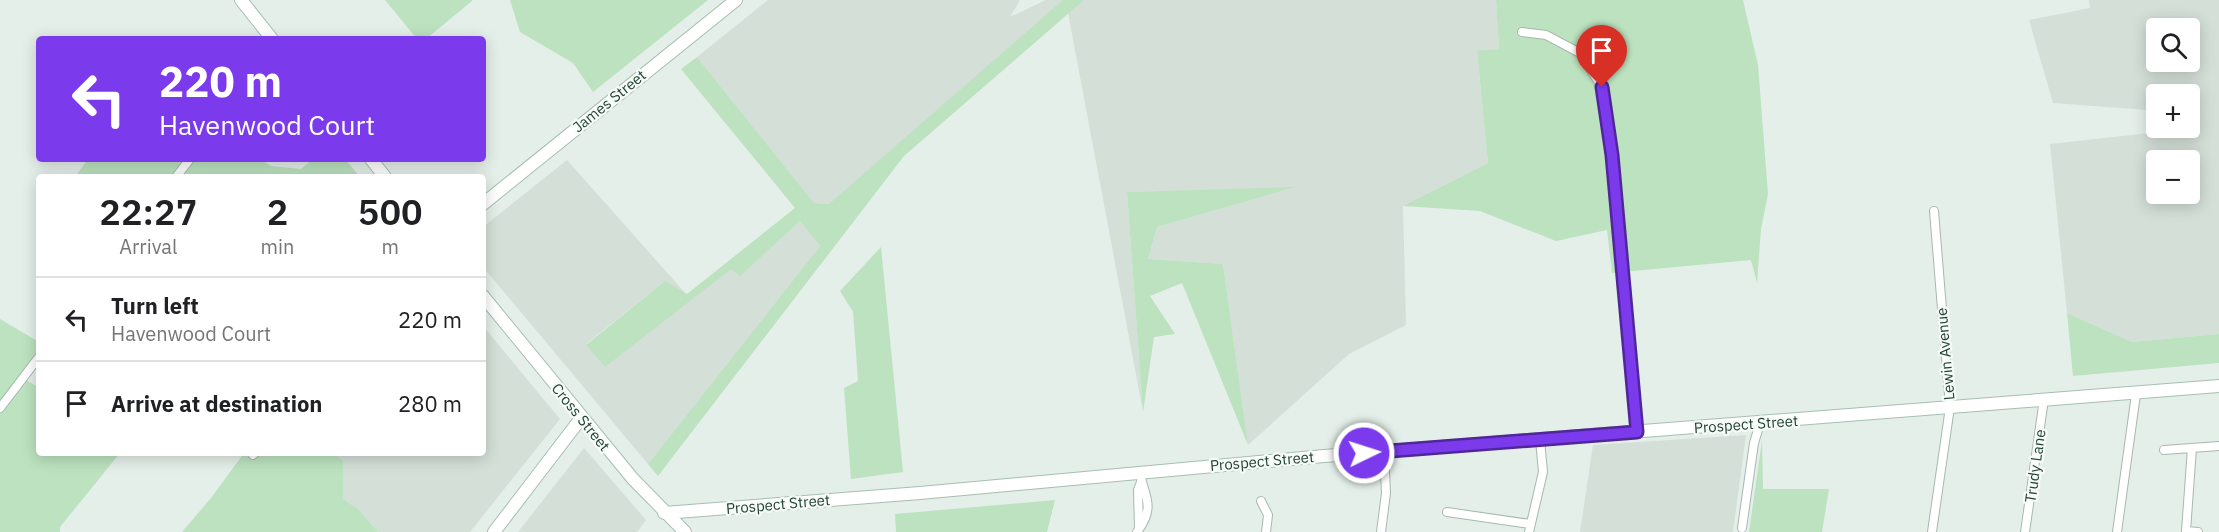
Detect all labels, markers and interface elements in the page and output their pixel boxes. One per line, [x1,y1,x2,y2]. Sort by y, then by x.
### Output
map controls [2146,18,2200,204]
button: search [2146,18,2200,72]
pin [1576,25,1627,87]
icon: arrive [1585,34,1618,67]
text: 220 m [159,54,282,109]
icon: left [60,60,138,138]
street label: James Street [568,66,650,136]
button: + [2146,84,2200,138]
text: Havenwood Court [159,107,375,142]
button: − [2146,150,2200,204]
text: 22:27 [99,188,197,235]
text: 2 [267,188,288,235]
text: 500 [358,188,423,235]
text: Arrival [119,233,177,260]
text: min [261,233,294,260]
text: m [381,233,399,260]
text: Turn left [111,291,199,320]
icon: left [60,303,93,336]
text: 220 m [398,305,462,334]
street label: Lewin Avenue [1931,307,1959,401]
text: Havenwood Court [111,320,271,347]
street label: Cross Street [548,379,614,455]
icon: arrive [60,387,93,420]
text: Arrive at destination [111,389,322,418]
text: 280 m [398,389,462,418]
street label: Prospect Street [1693,411,1799,437]
position arrow [1332,421,1396,485]
street label: Trudy Lane [2020,428,2050,504]
street label: Prospect Street [1209,447,1315,475]
street label: Prospect Street [725,490,831,518]

